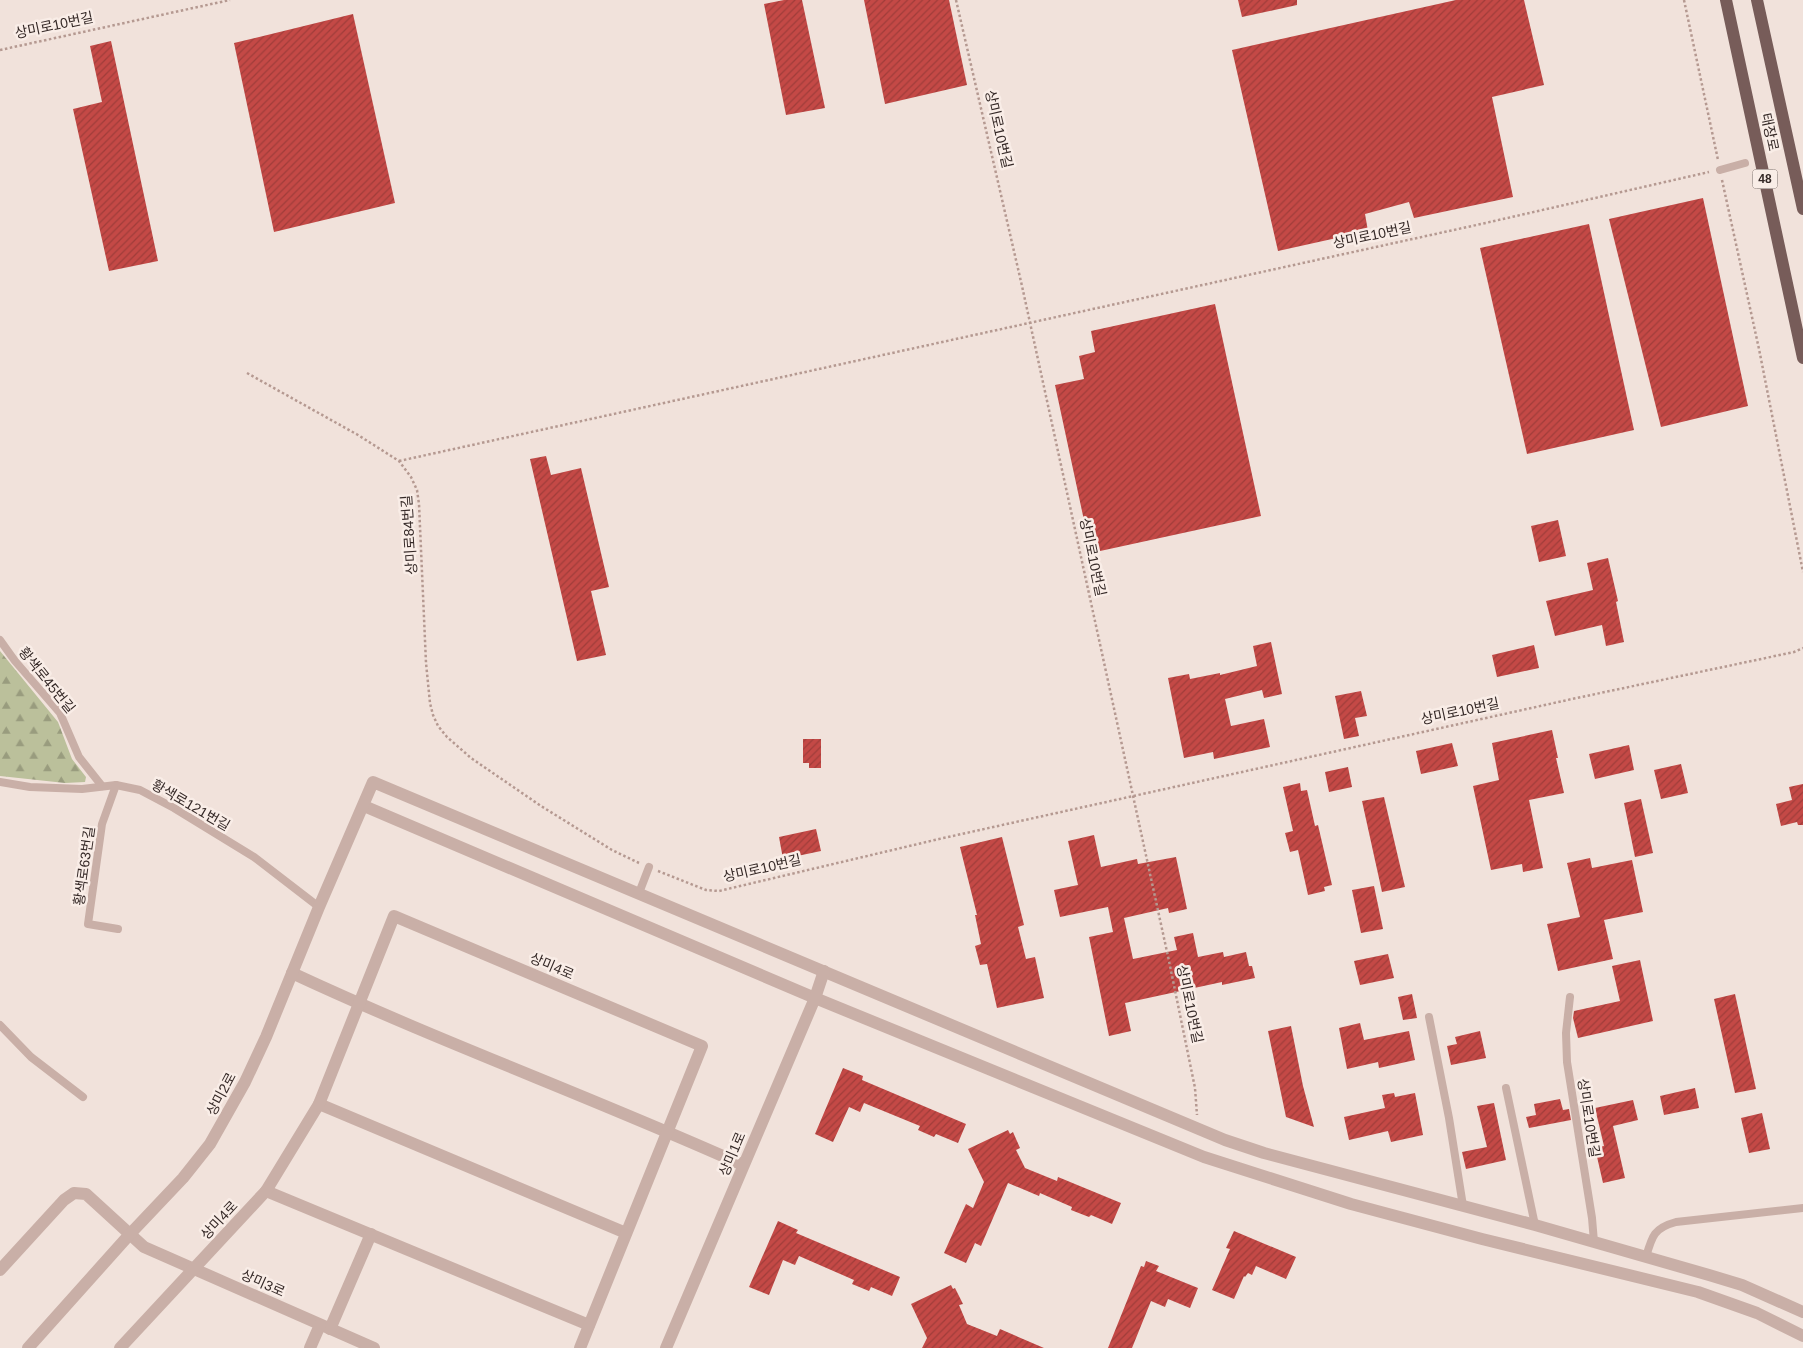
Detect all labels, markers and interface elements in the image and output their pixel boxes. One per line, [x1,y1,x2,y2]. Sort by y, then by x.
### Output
street label: 상미로10번길 [13,9,95,41]
street label: 상미로10번길 [982,88,1016,170]
street label: 태장로 [1758,111,1782,153]
road number: 48 [1752,170,1778,188]
street label: 상미로10번길 [1331,219,1413,251]
street label: 상미로84번길 [398,495,420,575]
street label: 상미로10번길 [1077,516,1109,598]
street label: 황색로45번길 [16,644,78,716]
street label: 상미로10번길 [1419,695,1501,727]
street label: 황색로121번길 [149,776,233,834]
street label: 황색로63번길 [71,825,97,907]
street label: 상미로10번길 [721,851,803,885]
street label: 상미4로 [528,950,577,982]
street label: 상미로10번길 [1174,963,1206,1045]
street label: 상미2로 [203,1070,239,1118]
street label: 상미로10번길 [1575,1077,1603,1159]
street label: 상미1로 [716,1129,748,1178]
street label: 상미4로 [197,1197,241,1242]
street label: 상미3로 [239,1266,288,1300]

